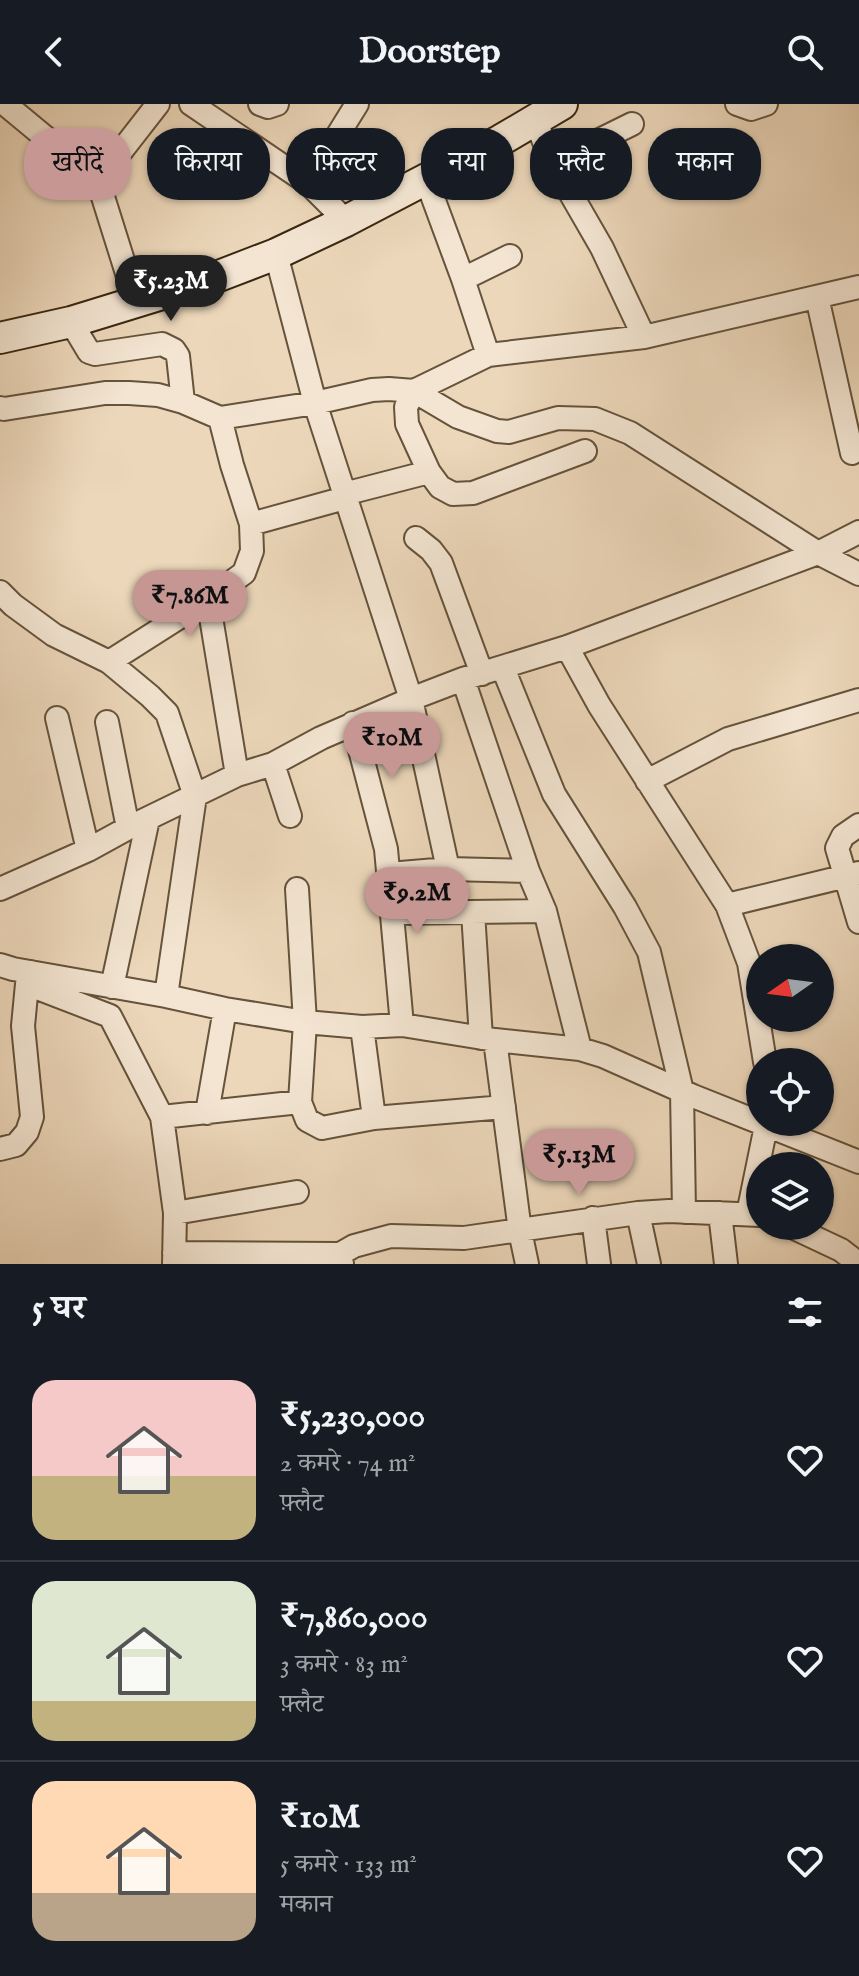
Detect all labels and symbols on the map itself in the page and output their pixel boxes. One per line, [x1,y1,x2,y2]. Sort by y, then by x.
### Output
pin: ₹5.23M [106,255,236,323]
pin: ₹7.86M [125,570,255,638]
pin: ₹10M [345,712,439,780]
pin: ₹9.2M [361,867,473,935]
north arrow [746,944,834,1032]
pin: ₹5.13M [514,1129,644,1197]

